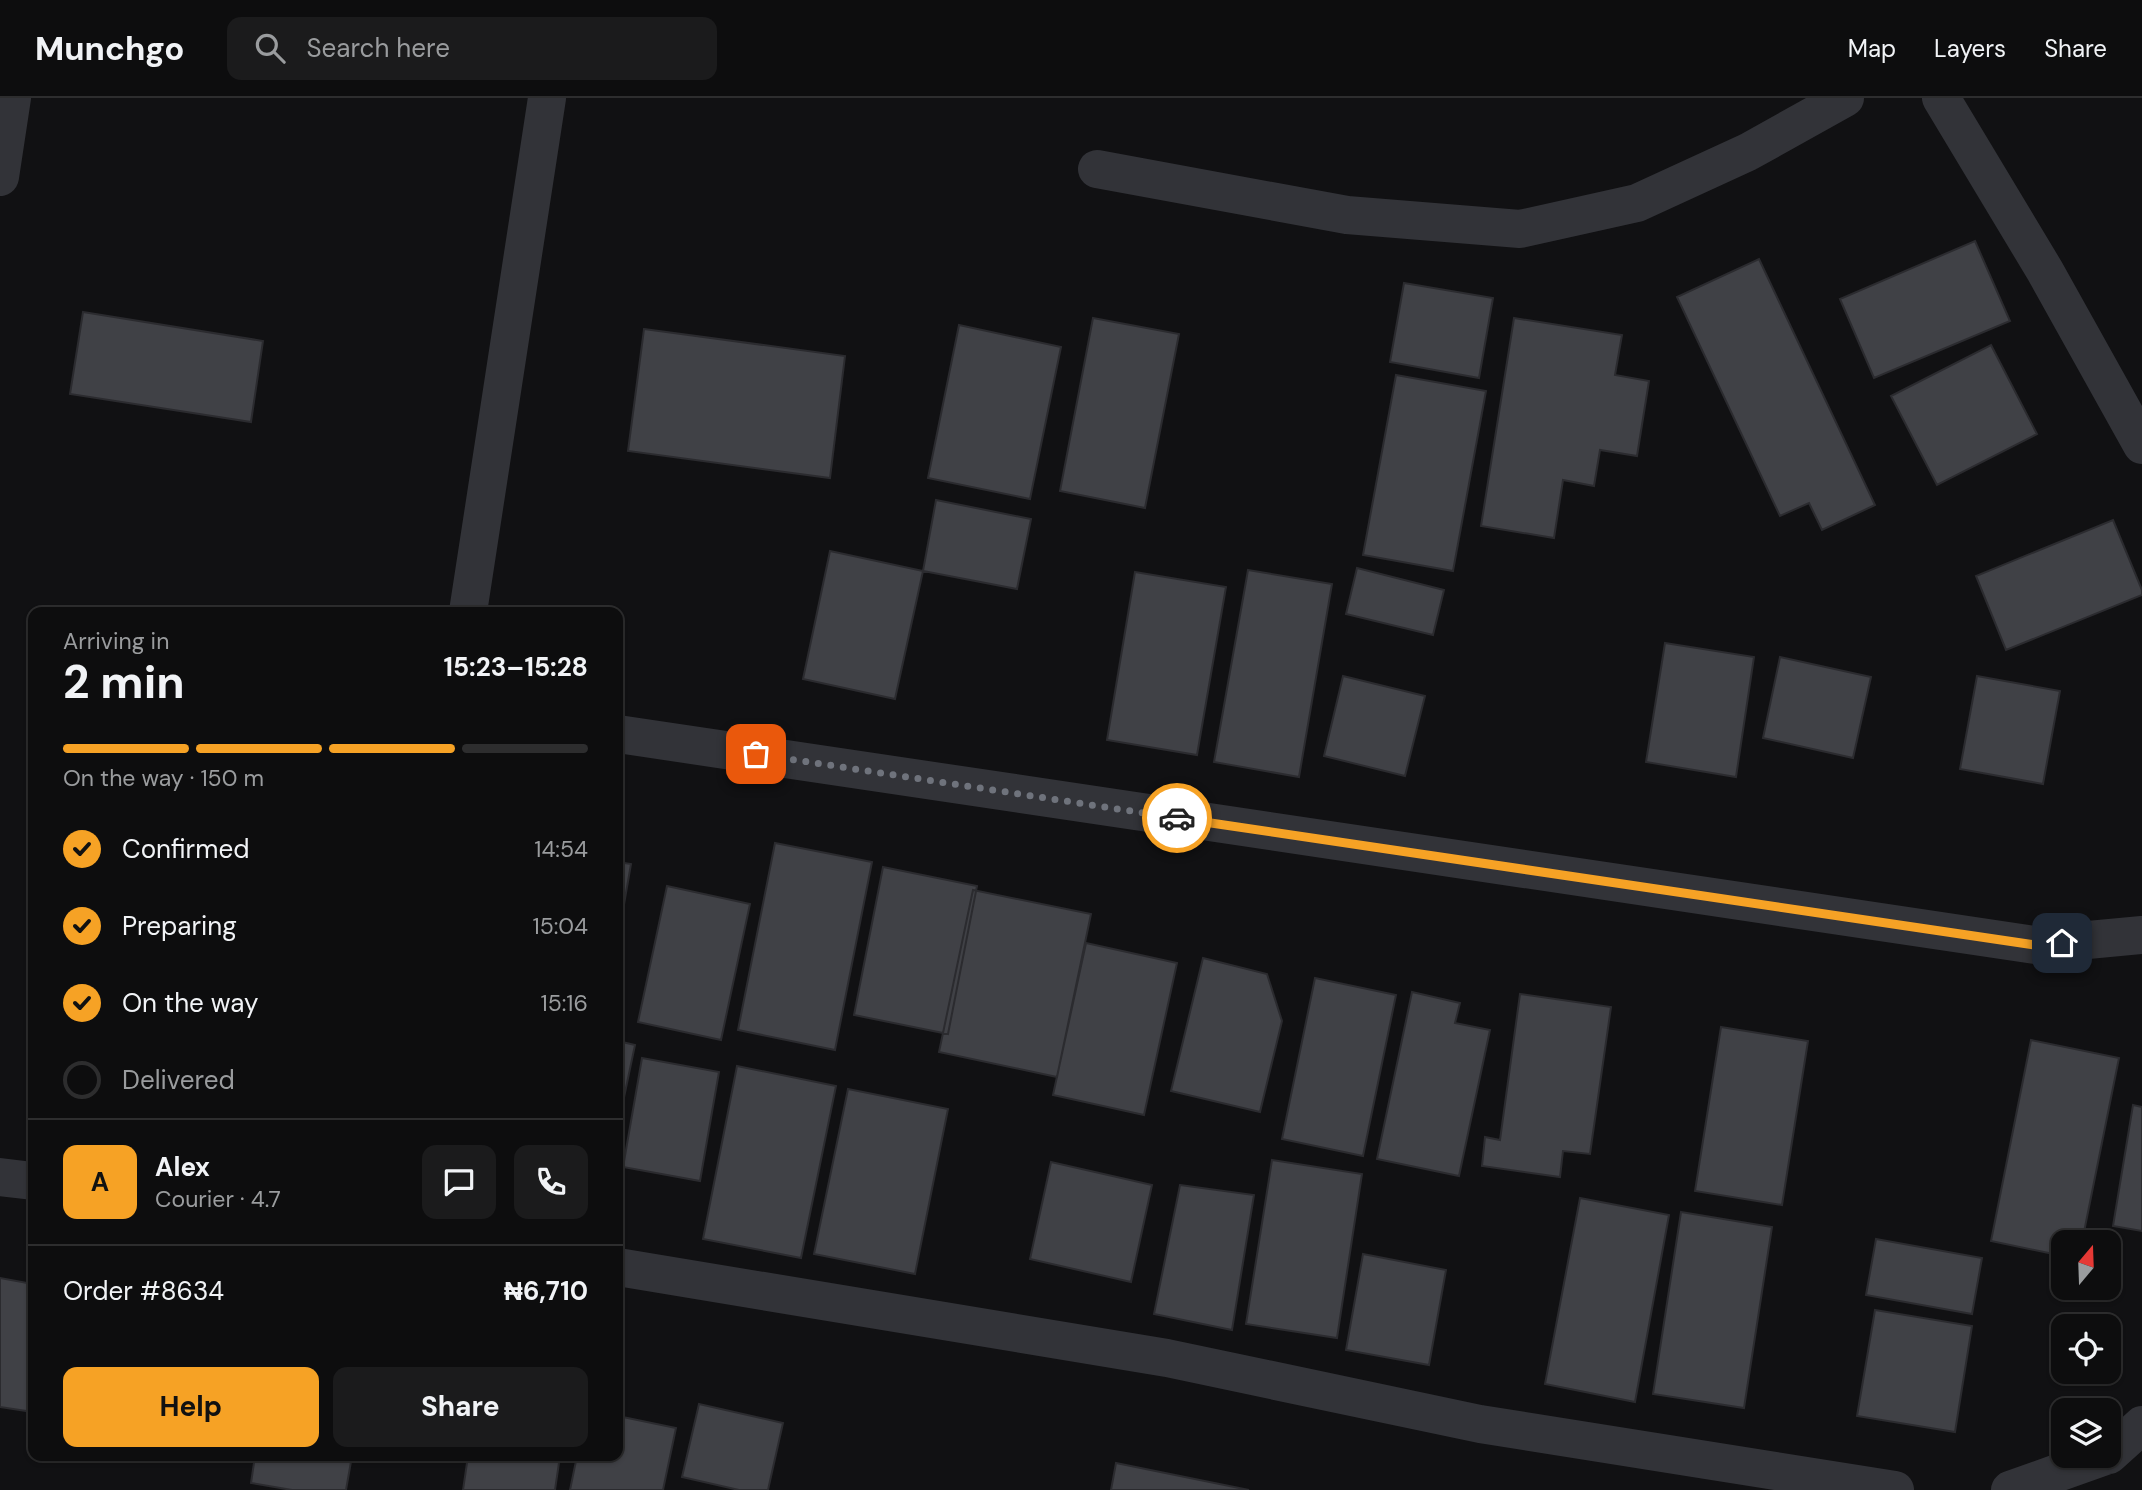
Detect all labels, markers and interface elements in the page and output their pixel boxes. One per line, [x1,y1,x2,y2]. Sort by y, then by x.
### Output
search box [227,17,717,80]
text: Munchgo [35,27,185,70]
icon: search [251,29,289,67]
text: Search here [307,31,450,65]
text: Map [1848,33,1896,64]
text: Layers [1934,33,2006,64]
text: Share [2044,33,2107,64]
text: Arriving in [63,626,169,656]
text: 15:23–15:28 [443,650,588,684]
text: 2 min [63,652,185,712]
pin [726,724,786,784]
icon: bag [737,735,775,773]
text: On the way · 150 m [63,763,264,793]
courier [1142,783,1212,853]
icon: car [1158,799,1196,837]
icon: check [63,830,101,868]
text: Confirmed [122,832,249,866]
text: 14:54 [534,834,588,864]
icon: check [63,907,101,945]
text: Preparing [122,909,237,943]
text: 15:04 [532,911,588,941]
pin [2032,913,2092,973]
icon: home [2043,924,2081,962]
icon: check [63,984,101,1022]
text: On the way [122,986,258,1020]
text: 15:16 [541,988,588,1018]
text: Delivered [122,1063,235,1097]
button: chat [422,1145,496,1219]
button: phone [514,1145,588,1219]
text: Alex [155,1150,210,1184]
text: A [91,1165,109,1199]
text: Courier · 4.7 [155,1184,281,1214]
north arrow [2051,1230,2121,1300]
map controls [2051,1230,2121,1468]
text: Order #8634 [63,1274,224,1308]
text: ₦6,710 [504,1274,588,1308]
button: locate [2051,1314,2121,1384]
button: Help [63,1367,319,1447]
button: Share [333,1367,588,1447]
button: layers [2051,1398,2121,1468]

